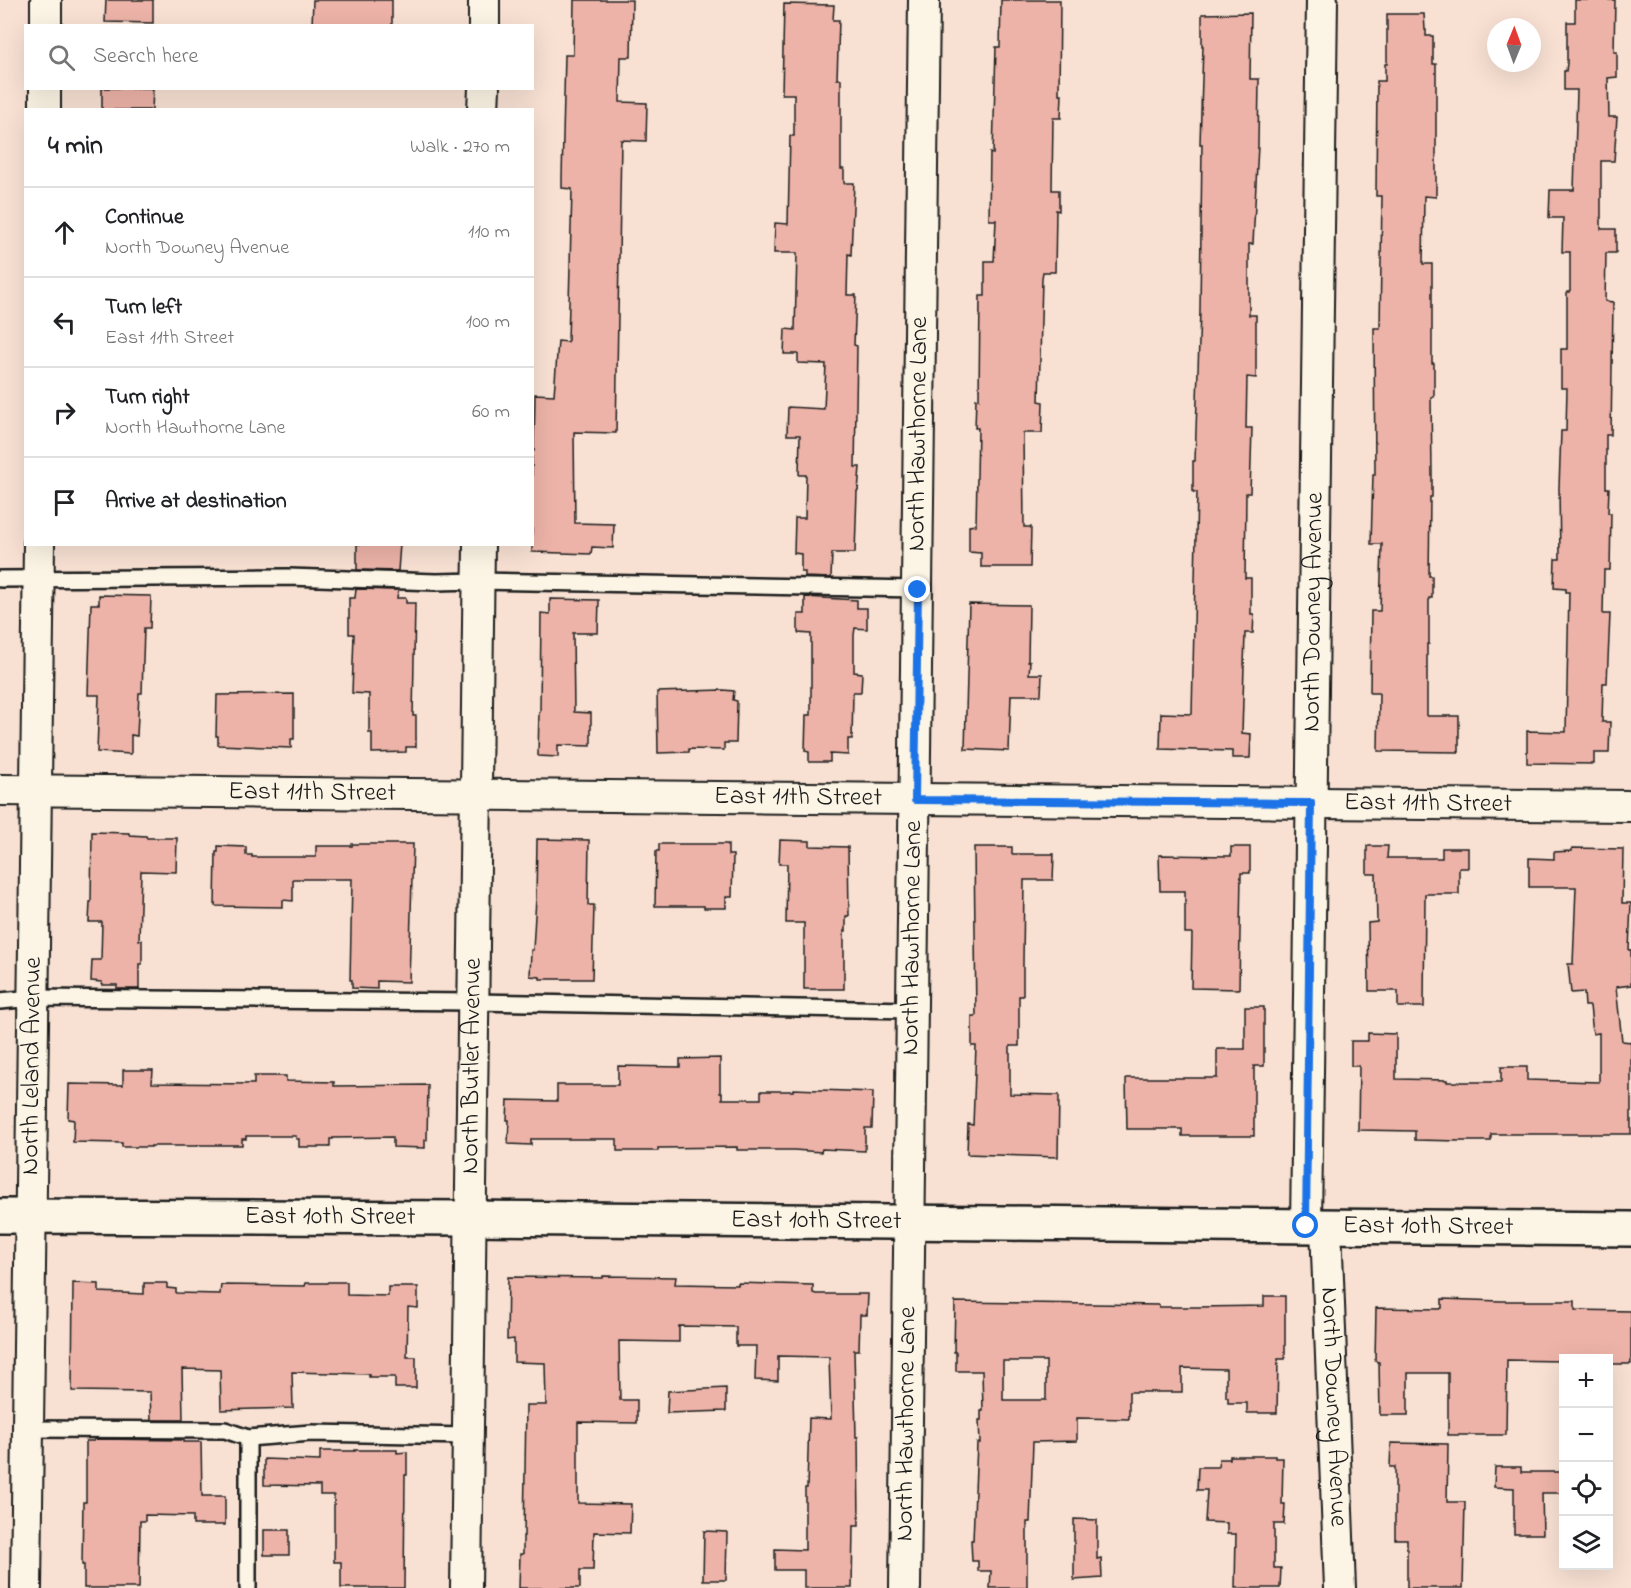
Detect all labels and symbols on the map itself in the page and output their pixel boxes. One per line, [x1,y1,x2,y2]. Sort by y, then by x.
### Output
north arrow [1487,18,1541,72]
street label: North Hawthorne Lane [898,316,939,552]
street label: North Downey Avenue [1293,492,1335,732]
route end [904,576,930,602]
street label: East 11th Street [228,773,396,813]
street label: East 11th Street [714,778,882,818]
street label: East 11th Street [1344,784,1512,824]
street label: North Hawthorne Lane [892,820,933,1056]
street label: North Leland Avenue [12,956,53,1175]
street label: North Butler Avenue [452,957,493,1174]
street label: East 10th Street [244,1198,416,1237]
street label: East 10th Street [730,1201,902,1241]
street label: East 10th Street [1342,1207,1514,1247]
route start [1292,1212,1318,1238]
street label: North Downey Avenue [1309,1286,1357,1528]
street label: North Hawthorne Lane [887,1306,927,1542]

